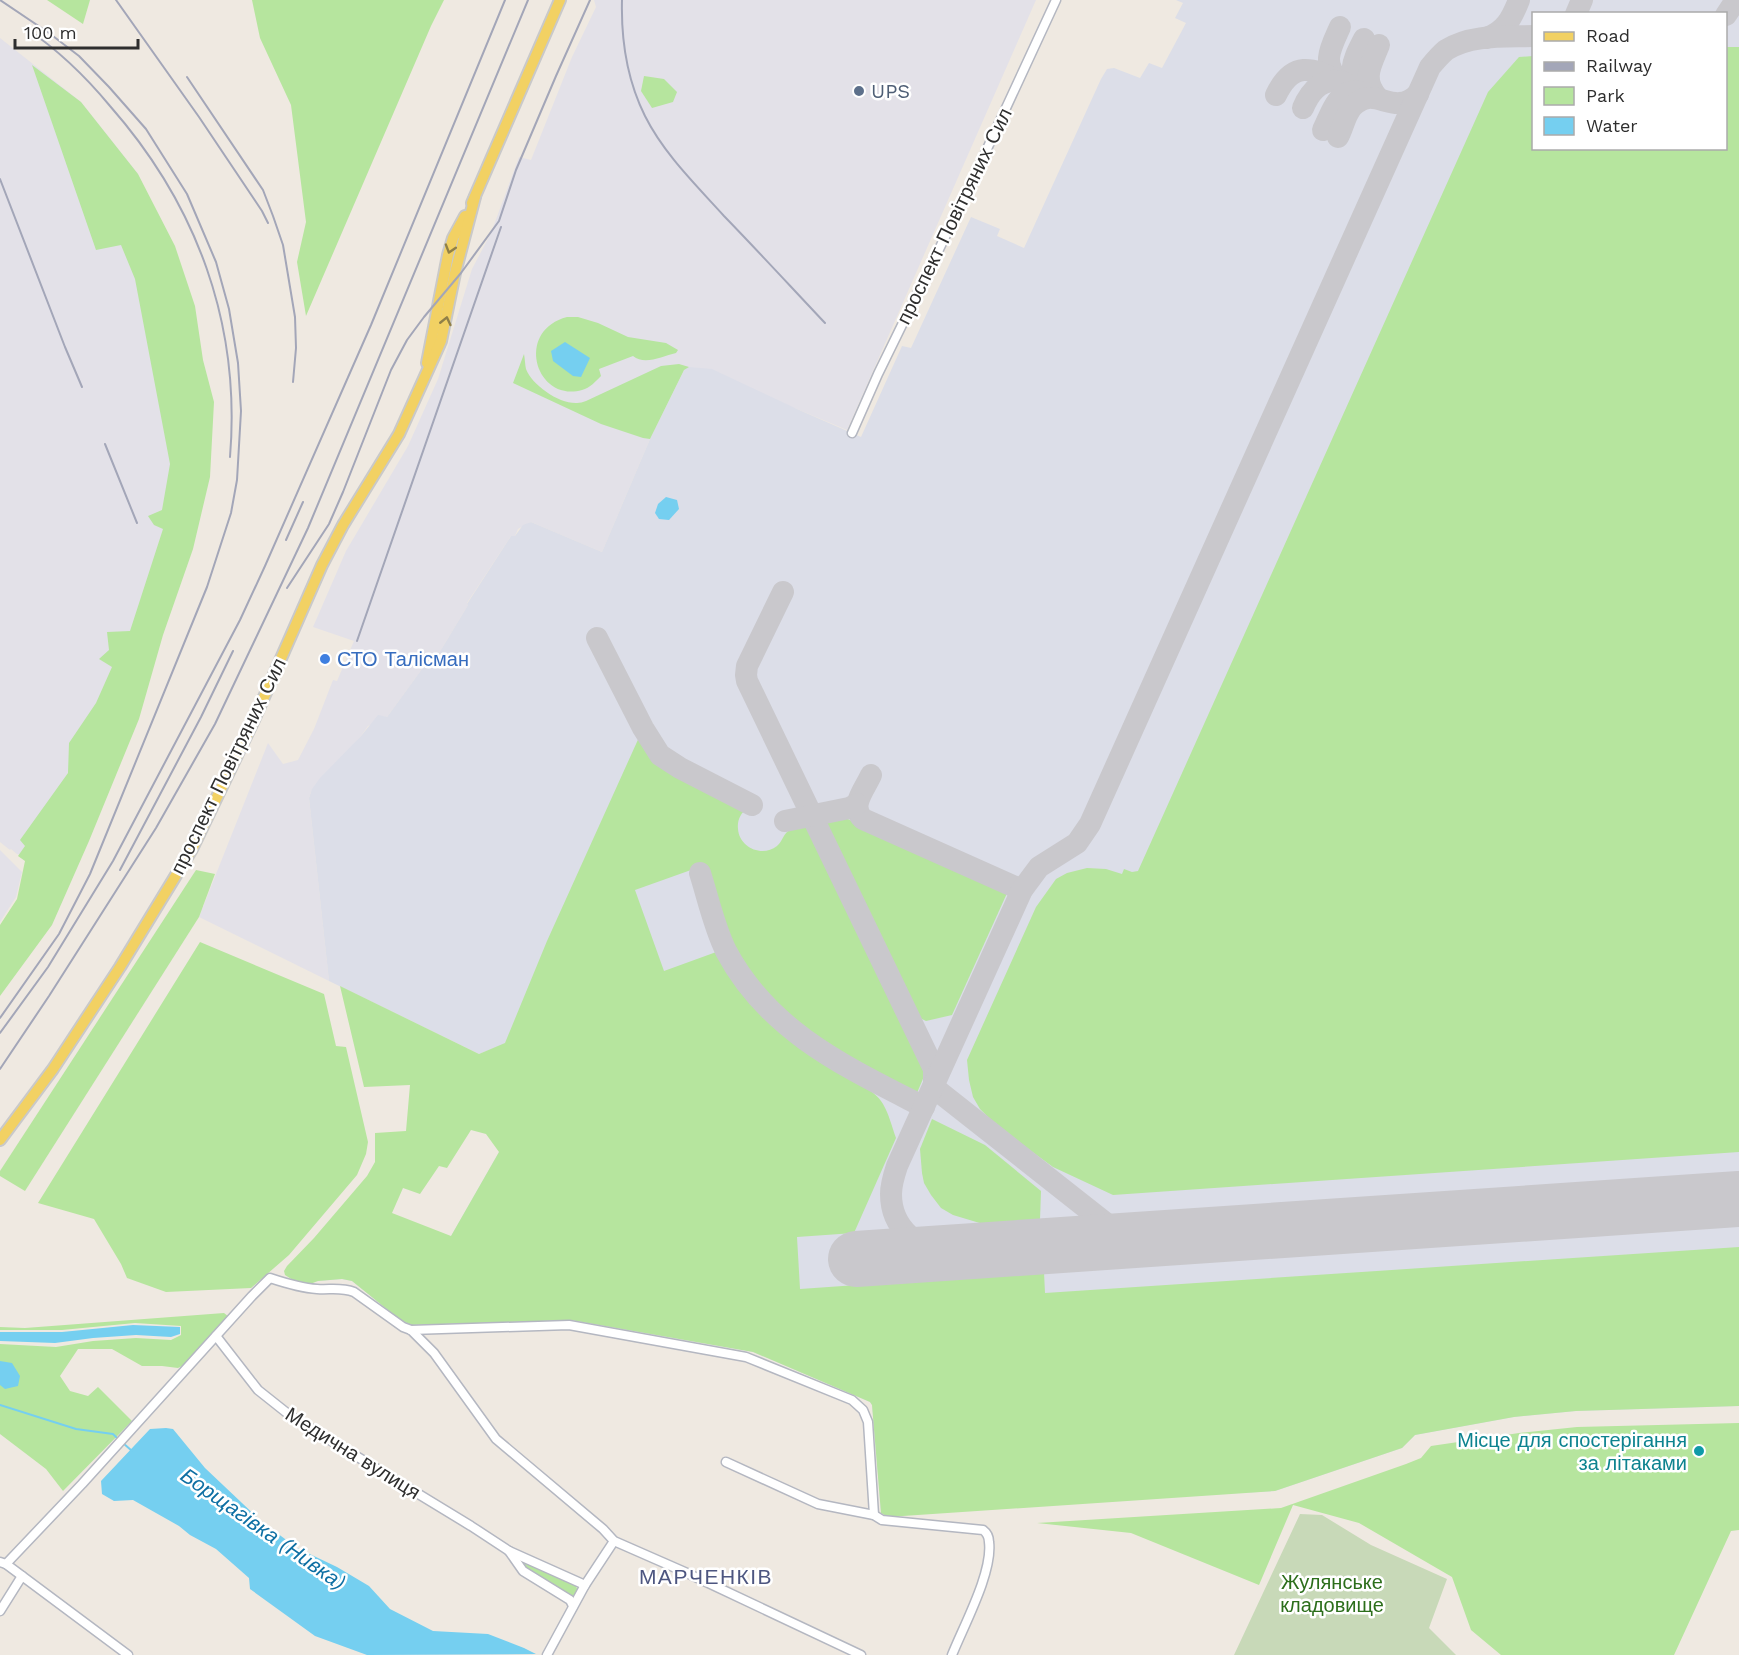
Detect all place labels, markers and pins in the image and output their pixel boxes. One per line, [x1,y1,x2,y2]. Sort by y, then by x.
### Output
place label: UPS [871,79,910,103]
marker: UPS [852,84,866,98]
place label: СТО Талісман [337,647,469,671]
marker: СТО Талісман [318,652,332,666]
place label: Місце для спостерігання за літаками [1457,1428,1687,1475]
marker: Місце для спостерігання за літаками [1692,1444,1706,1458]

